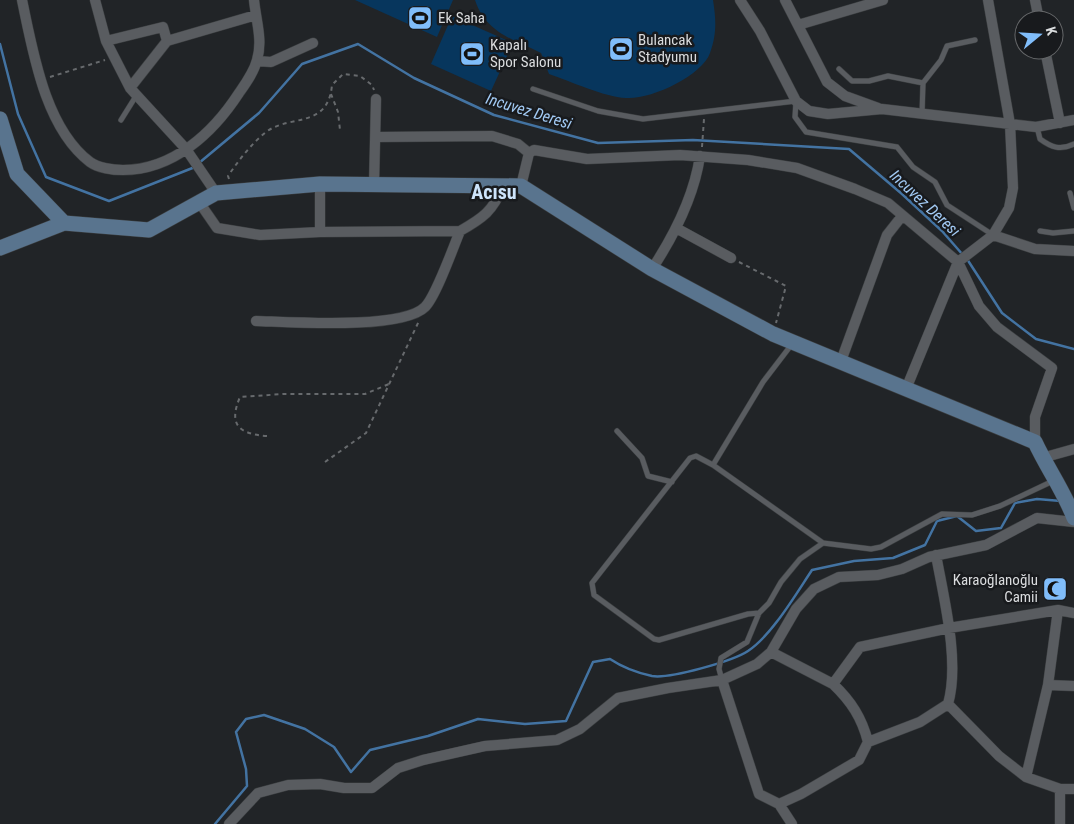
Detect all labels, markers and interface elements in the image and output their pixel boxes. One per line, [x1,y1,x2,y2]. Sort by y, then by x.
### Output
sports icon: Ek Saha [407,5,433,31]
place label: Ek Saha [438,9,485,27]
north arrow [1014,10,1064,60]
text: K [1043,25,1060,37]
place label: Bulancak Stadyumu [638,31,697,66]
place label: Kapalı Spor Salonu [490,36,561,71]
sports icon: Bulancak Stadyumu [608,36,634,62]
sports icon: Kapalı Spor Salonu [459,41,485,67]
water label: Incuvez Deresi [484,89,575,133]
water label: Incuvez Deresi [886,166,964,241]
district label: Acısu [471,180,517,204]
place label: Karaoğlanoğlu Camii [953,571,1038,606]
mosque icon: Karaoğlanoğlu Camii [1042,576,1068,602]

